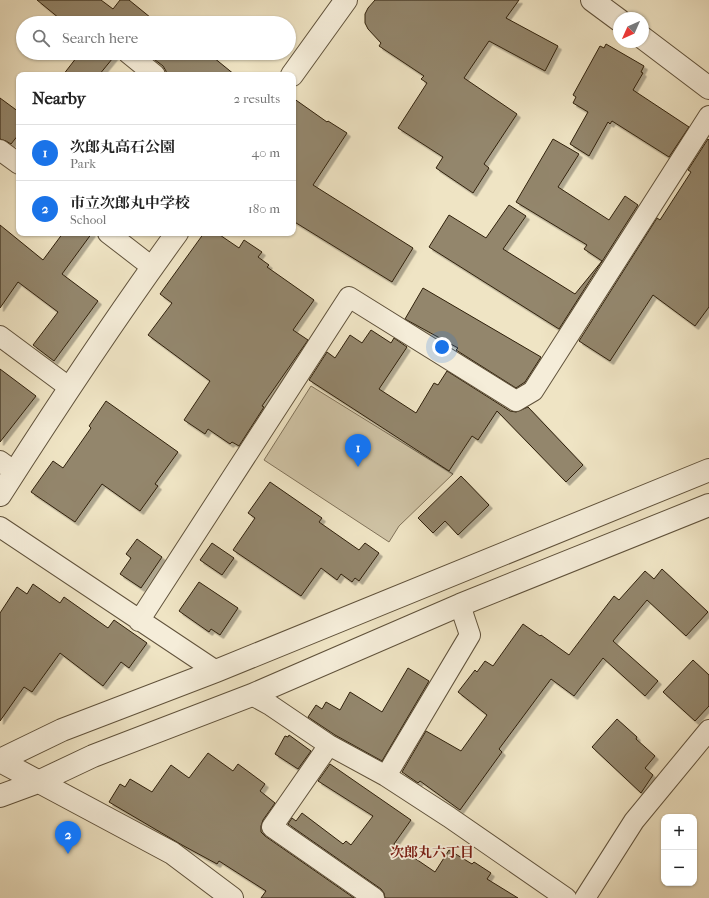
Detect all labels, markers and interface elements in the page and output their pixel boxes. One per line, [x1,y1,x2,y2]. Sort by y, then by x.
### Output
north arrow [613,12,649,48]
search box [16,16,296,60]
icon: search [30,27,52,49]
text: Search here [62,29,138,47]
text: Nearby [32,88,86,108]
text: 2 results [234,91,280,106]
text: 次郎丸高石公園 [70,138,175,156]
text: 1 [43,145,47,160]
text: 40 m [252,145,280,160]
text: Park [70,156,96,171]
text: 市立次郎丸中学校 [70,194,190,212]
text: 2 [42,201,48,216]
text: 180 m [248,201,280,216]
text: School [70,212,106,227]
your location [432,337,452,357]
pin: 1 [345,434,371,467]
map controls [661,814,697,886]
button: + [661,814,697,850]
pin: 2 [55,821,81,854]
district label: 次郎丸六丁目 [390,844,474,861]
button: − [661,850,697,886]

